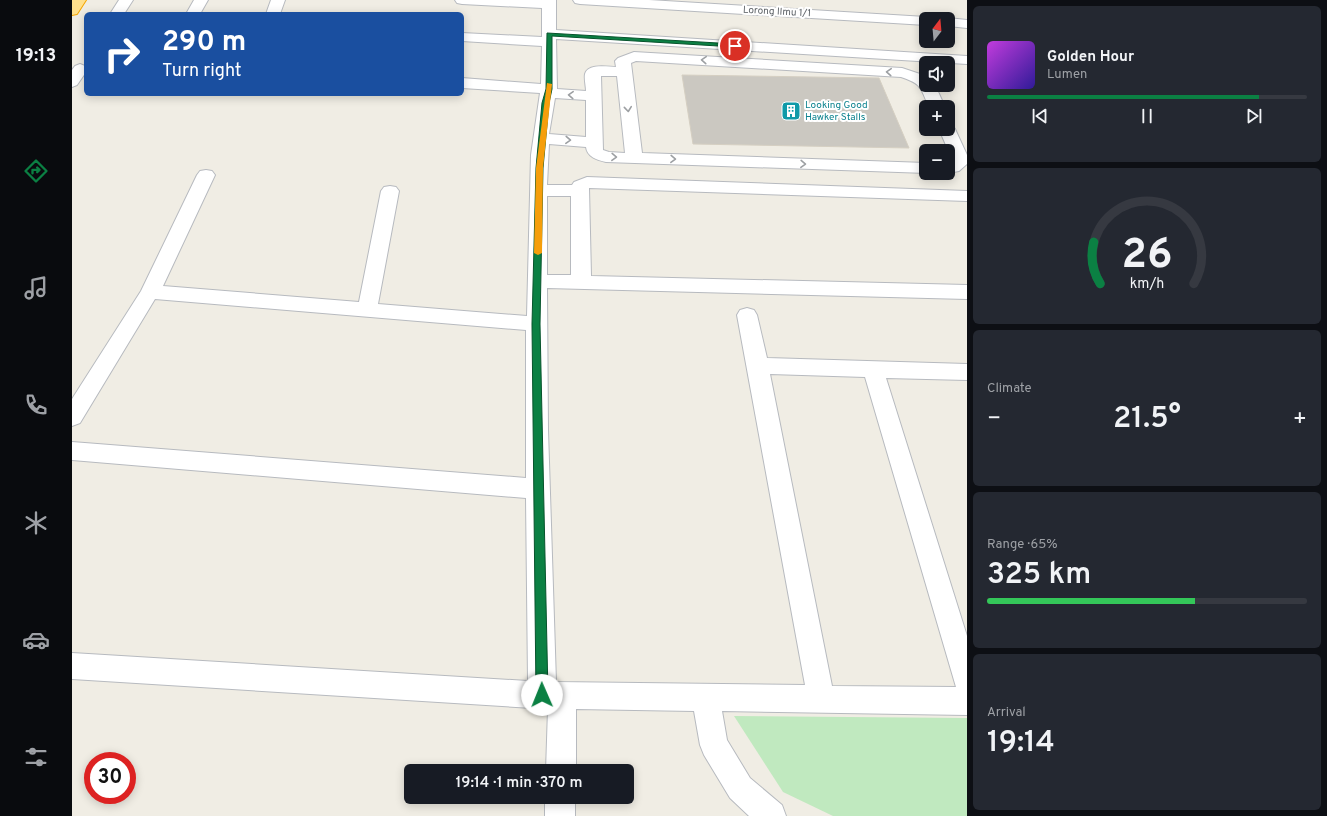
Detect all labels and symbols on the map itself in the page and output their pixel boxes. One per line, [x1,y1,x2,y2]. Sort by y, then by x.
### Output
street label: Lorong Ilmu 1/1 [743,4,811,20]
north arrow [919,12,955,48]
pin [718,29,752,63]
one-way arrow [701,56,707,65]
one-way arrow [886,68,893,77]
one-way arrow [568,90,574,99]
place label: Looking Good Hawker Stalls [805,99,868,124]
building icon: Looking Good Hawker Stalls [780,100,802,122]
one-way arrow [624,106,633,112]
one-way arrow [565,136,571,145]
one-way arrow [611,153,617,162]
one-way arrow [670,155,676,164]
one-way arrow [800,160,806,168]
position arrow [521,674,563,716]
speed limit sign: 30 [84,752,136,804]

